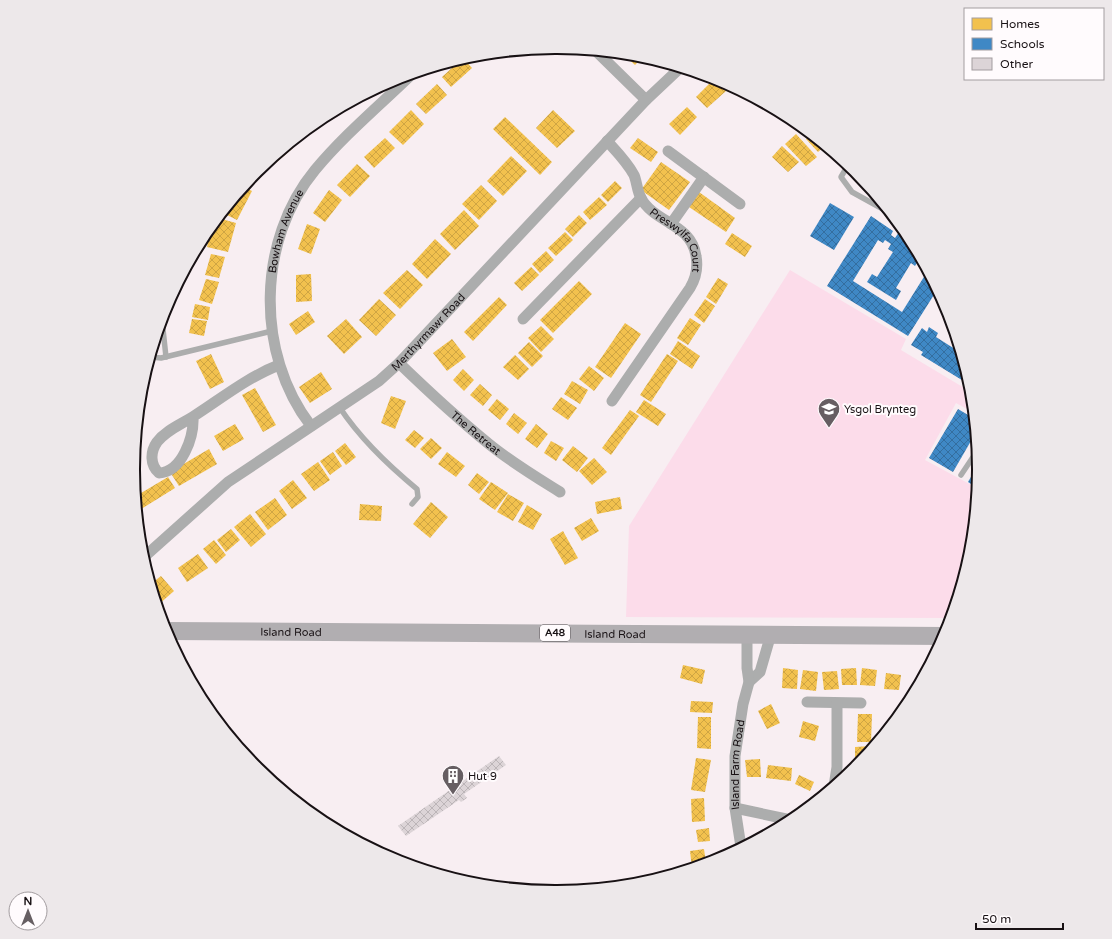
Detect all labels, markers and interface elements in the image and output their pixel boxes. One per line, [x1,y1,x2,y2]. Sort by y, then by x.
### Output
legend [964,8,1104,80]
text: Homes [1000,17,1040,31]
text: Schools [1000,37,1045,51]
text: Other [1000,57,1033,71]
street label: Bowham Avenue [265,187,306,274]
street label: Preswylfa Court [647,205,703,273]
street label: Merthyrmawr Road [388,291,468,373]
school or university icon: Ysgol Brynteg [816,396,842,429]
place label: Ysgol Brynteg [844,403,916,416]
street label: The Retreat [448,408,504,458]
street label: Island Road [260,625,322,639]
road number: A48 [540,625,570,641]
street label: Island Road [584,627,646,641]
street label: Island Farm Road [728,719,747,811]
building icon: Hut 9 [440,763,466,796]
place label: Hut 9 [468,770,497,783]
north arrow [8,891,48,931]
text: N [24,895,32,908]
scale bar [976,905,1063,931]
text: 50 m [982,912,1011,926]

